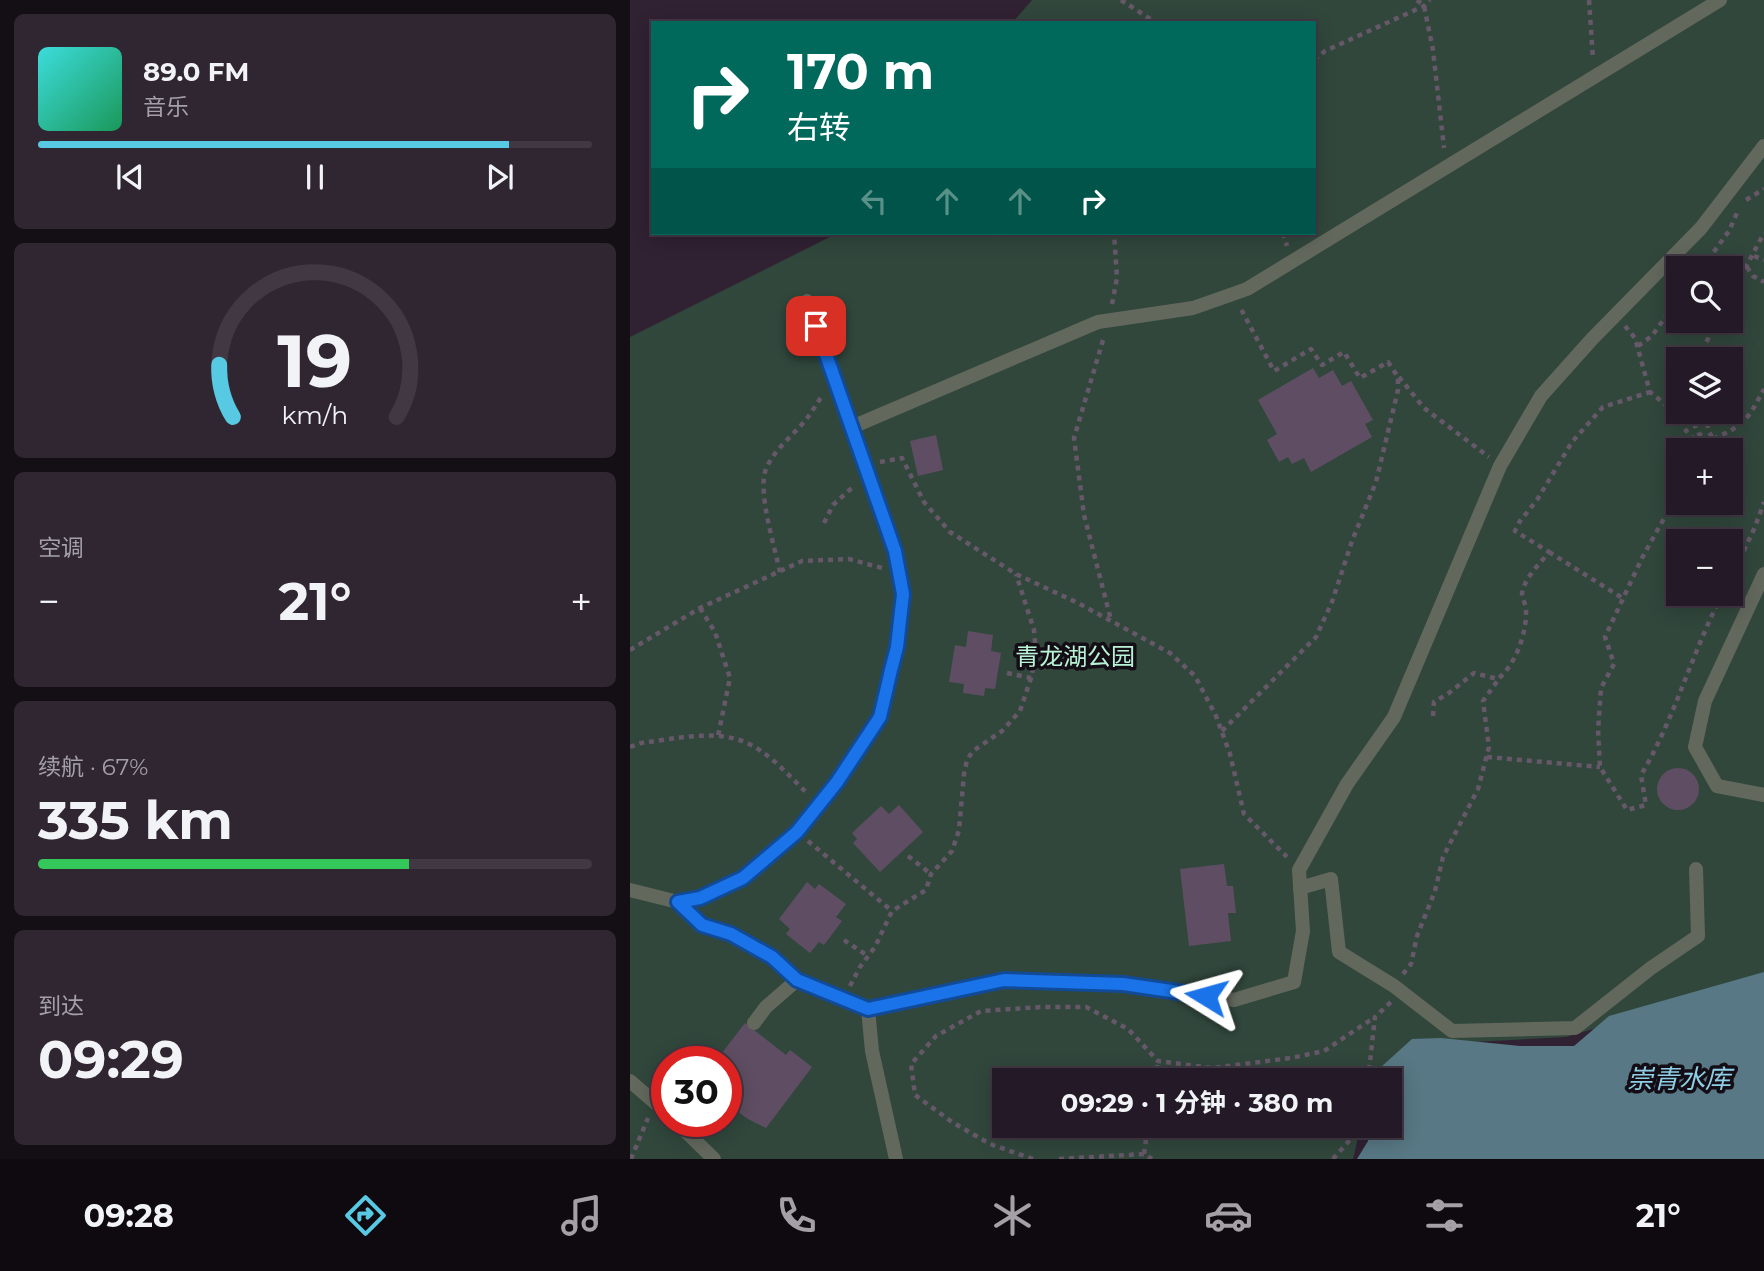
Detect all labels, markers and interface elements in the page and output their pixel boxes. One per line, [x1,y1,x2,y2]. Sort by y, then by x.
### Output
text: 170 m [787,42,934,101]
icon: right [672,49,763,140]
text: 89.0 FM [143,56,249,88]
text: 音乐 [143,93,189,121]
text: 右转 [787,108,851,147]
icon: previous [111,158,149,196]
icon: pause [296,158,334,196]
icon: next [481,158,519,196]
icon: left [855,182,893,220]
icon: ahead [928,182,966,220]
icon: ahead [1001,182,1039,220]
icon: right [1074,182,1112,220]
map controls [1666,256,1743,606]
button: search [1666,256,1743,333]
pin [786,296,846,356]
icon: arrive [797,307,835,345]
text: 19 [278,317,352,405]
button: layers [1666,347,1743,424]
text: km/h [282,399,348,429]
button: + [1666,438,1743,515]
button: − [1666,529,1743,606]
text: 空调 [38,534,84,562]
text: 21° [279,570,351,633]
text: − [38,578,60,625]
text: + [570,578,592,625]
park label: 青龙湖公园 [1015,642,1135,671]
text: 续航 · 67% [38,753,148,781]
text: 335 km [38,789,233,852]
position arrow [1169,959,1243,1033]
text: 到达 [38,992,84,1020]
text: 09:29 [38,1028,184,1091]
speed limit sign: 30 [651,1046,742,1137]
water label: 崇青水库 [1627,1063,1735,1095]
text: 09:29 · 1 分钟 · 380 m [1061,1087,1333,1119]
icon: directions [341,1191,390,1240]
icon: music [557,1191,606,1240]
icon: phone [772,1191,821,1240]
icon: climate [988,1191,1037,1240]
icon: car [1204,1191,1253,1240]
icon: filters [1420,1191,1469,1240]
text: 09:28 [83,1196,174,1235]
text: 21° [1636,1196,1681,1235]

